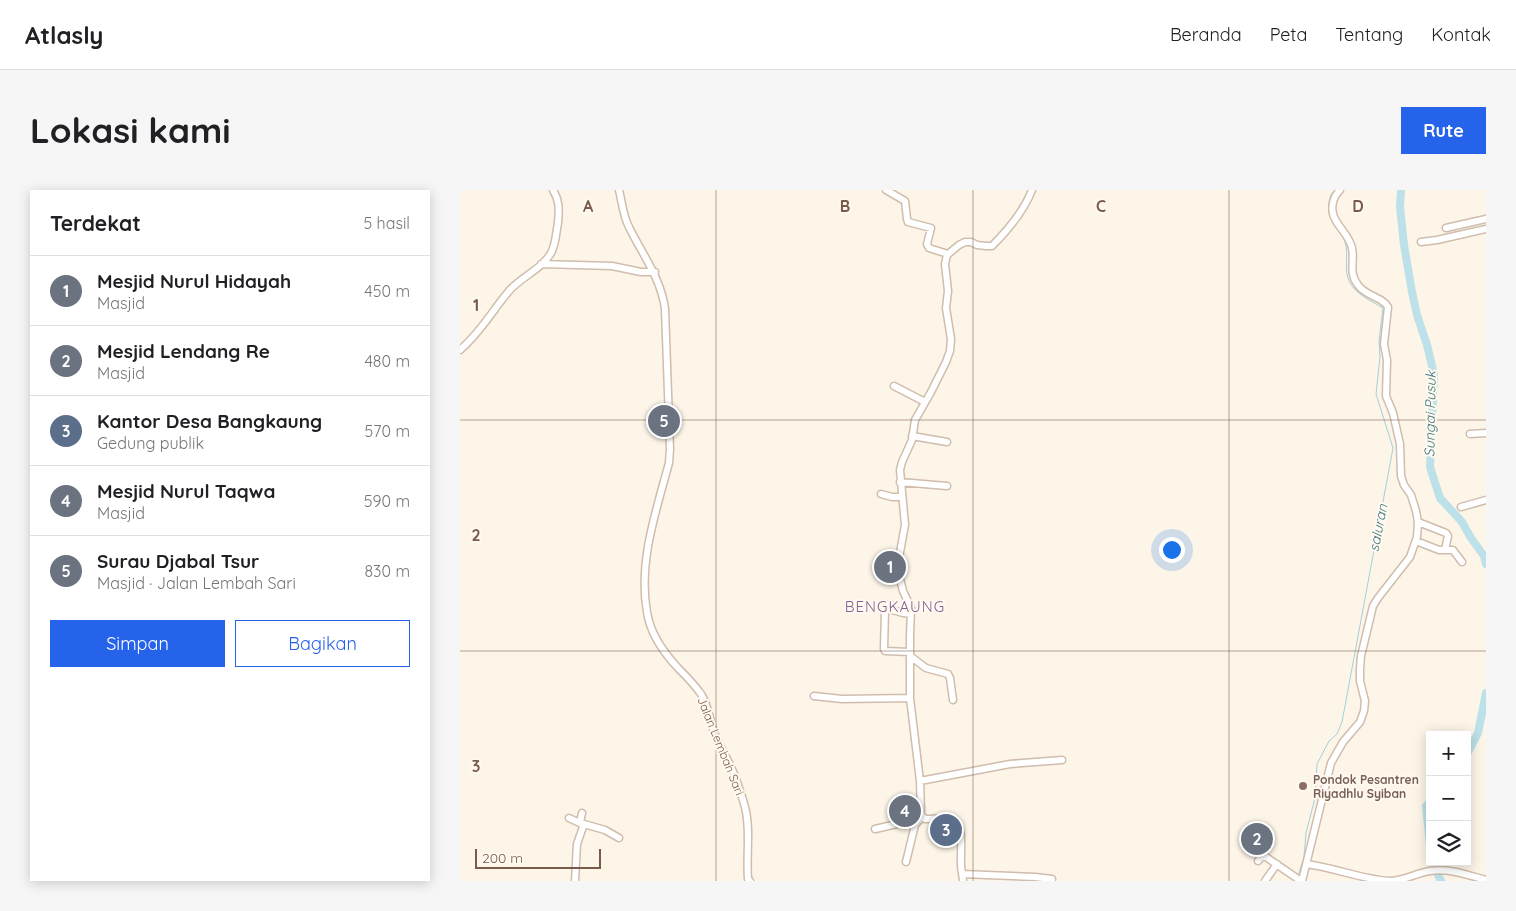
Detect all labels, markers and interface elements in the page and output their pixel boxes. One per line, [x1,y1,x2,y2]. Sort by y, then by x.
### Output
text: Atlasly [25,20,103,50]
text: Beranda [1170,23,1242,46]
text: Peta [1270,23,1307,46]
text: Tentang [1335,23,1403,46]
text: Kontak [1431,23,1491,46]
button: Rute [1401,107,1486,154]
text: Lokasi kami [30,108,230,152]
text: A [583,196,594,216]
text: B [840,196,850,216]
text: C [1096,196,1106,216]
text: D [1352,196,1364,216]
text: Terdekat [50,210,141,236]
text: 5 hasil [364,213,410,233]
text: Mesjid Nurul Hidayah [97,269,291,293]
text: 1 [63,281,69,301]
text: 450 m [364,281,410,301]
text: Masjid [97,293,145,313]
text: 1 [473,295,479,315]
text: Mesjid Lendang Re [97,339,270,363]
text: 2 [61,351,71,371]
text: 480 m [364,351,410,371]
text: Masjid [97,363,145,383]
water label: Sungai Pusuk [1420,369,1440,457]
pin: 5 [648,402,680,440]
text: Kantor Desa Bangkaung [97,409,322,433]
text: 3 [62,421,70,441]
text: 570 m [365,421,410,441]
text: Gedung publik [97,433,204,453]
text: Mesjid Nurul Taqwa [97,479,275,503]
text: 4 [61,491,71,511]
text: 590 m [364,491,410,511]
water label: saluran [1365,502,1392,553]
text: Masjid [97,503,145,523]
text: 2 [471,525,481,545]
your location [1159,537,1185,563]
pin: 1 [874,548,906,586]
text: Surau Djabal Tsur [97,549,259,573]
text: 5 [61,561,71,581]
text: 830 m [364,561,410,581]
text: Masjid · Jalan Lembah Sari [97,573,296,593]
district label: BENGKAUNG [845,597,945,616]
button: Simpan [50,620,225,667]
button: Bagikan [235,620,410,667]
street label: Jalan Lembah Sari [695,695,747,797]
map controls [1426,731,1471,866]
button: + [1426,731,1471,776]
text: 3 [472,756,480,776]
place label: Pondok Pesantren Riyadhlu Syiban [1313,772,1419,801]
button: − [1426,776,1471,821]
marker: Pondok Pesantren Riyadhlu Syiban [1297,780,1309,792]
pin: 4 [889,792,921,830]
pin: 3 [930,811,962,849]
pin: 2 [1241,820,1273,858]
button: layers [1426,821,1471,866]
scale bar [475,846,601,869]
text: 200 m [482,849,523,867]

